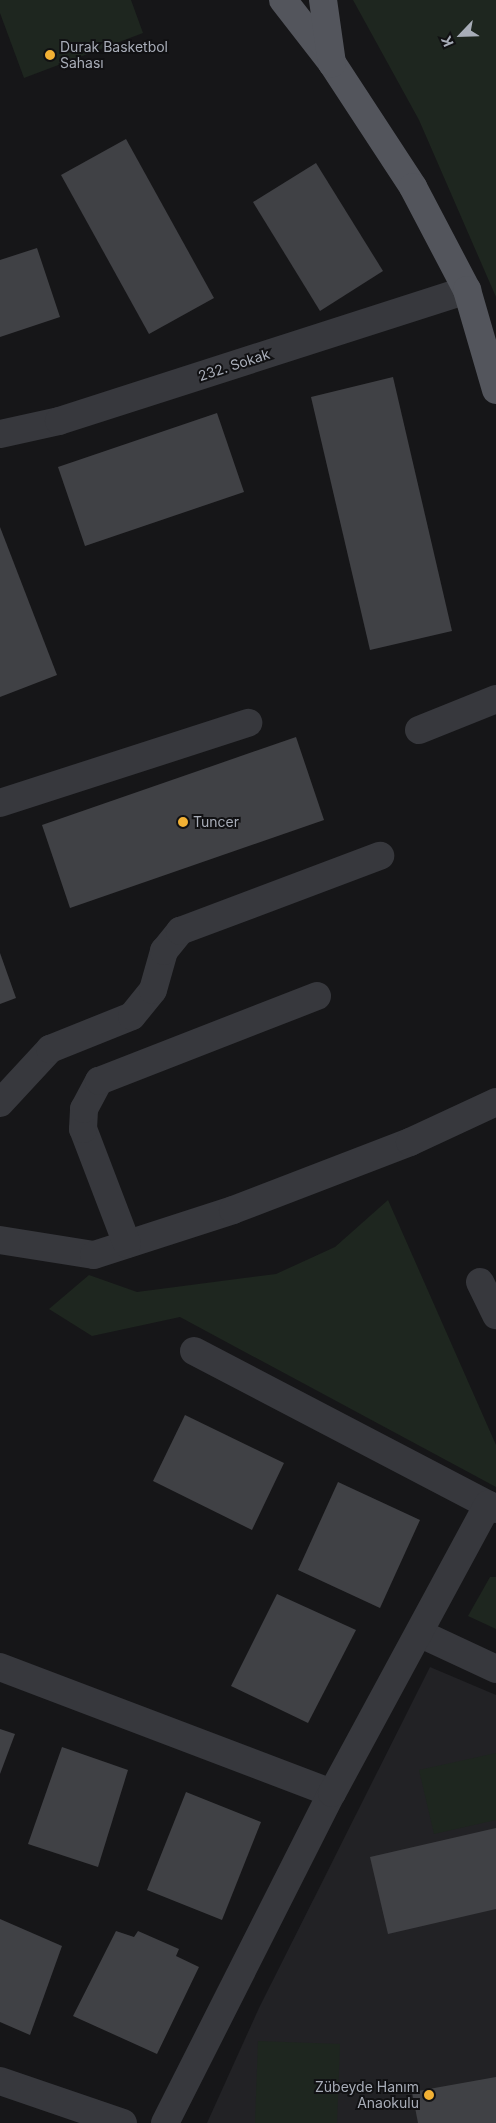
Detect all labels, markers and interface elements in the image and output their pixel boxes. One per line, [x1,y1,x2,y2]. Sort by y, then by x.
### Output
north arrow [436,10,486,60]
text: K [437,33,457,49]
place label: Durak Basketbol Sahası [60,39,168,72]
marker: Durak Basketbol Sahası [44,49,56,61]
street label: 232. Sokak [196,346,272,384]
place label: Tuncer [193,814,239,830]
marker: Tuncer [177,816,189,828]
place label: Zübeyde Hanım Anaokulu [315,2079,419,2112]
marker: Zübeyde Hanım Anaokulu [423,2089,435,2101]

